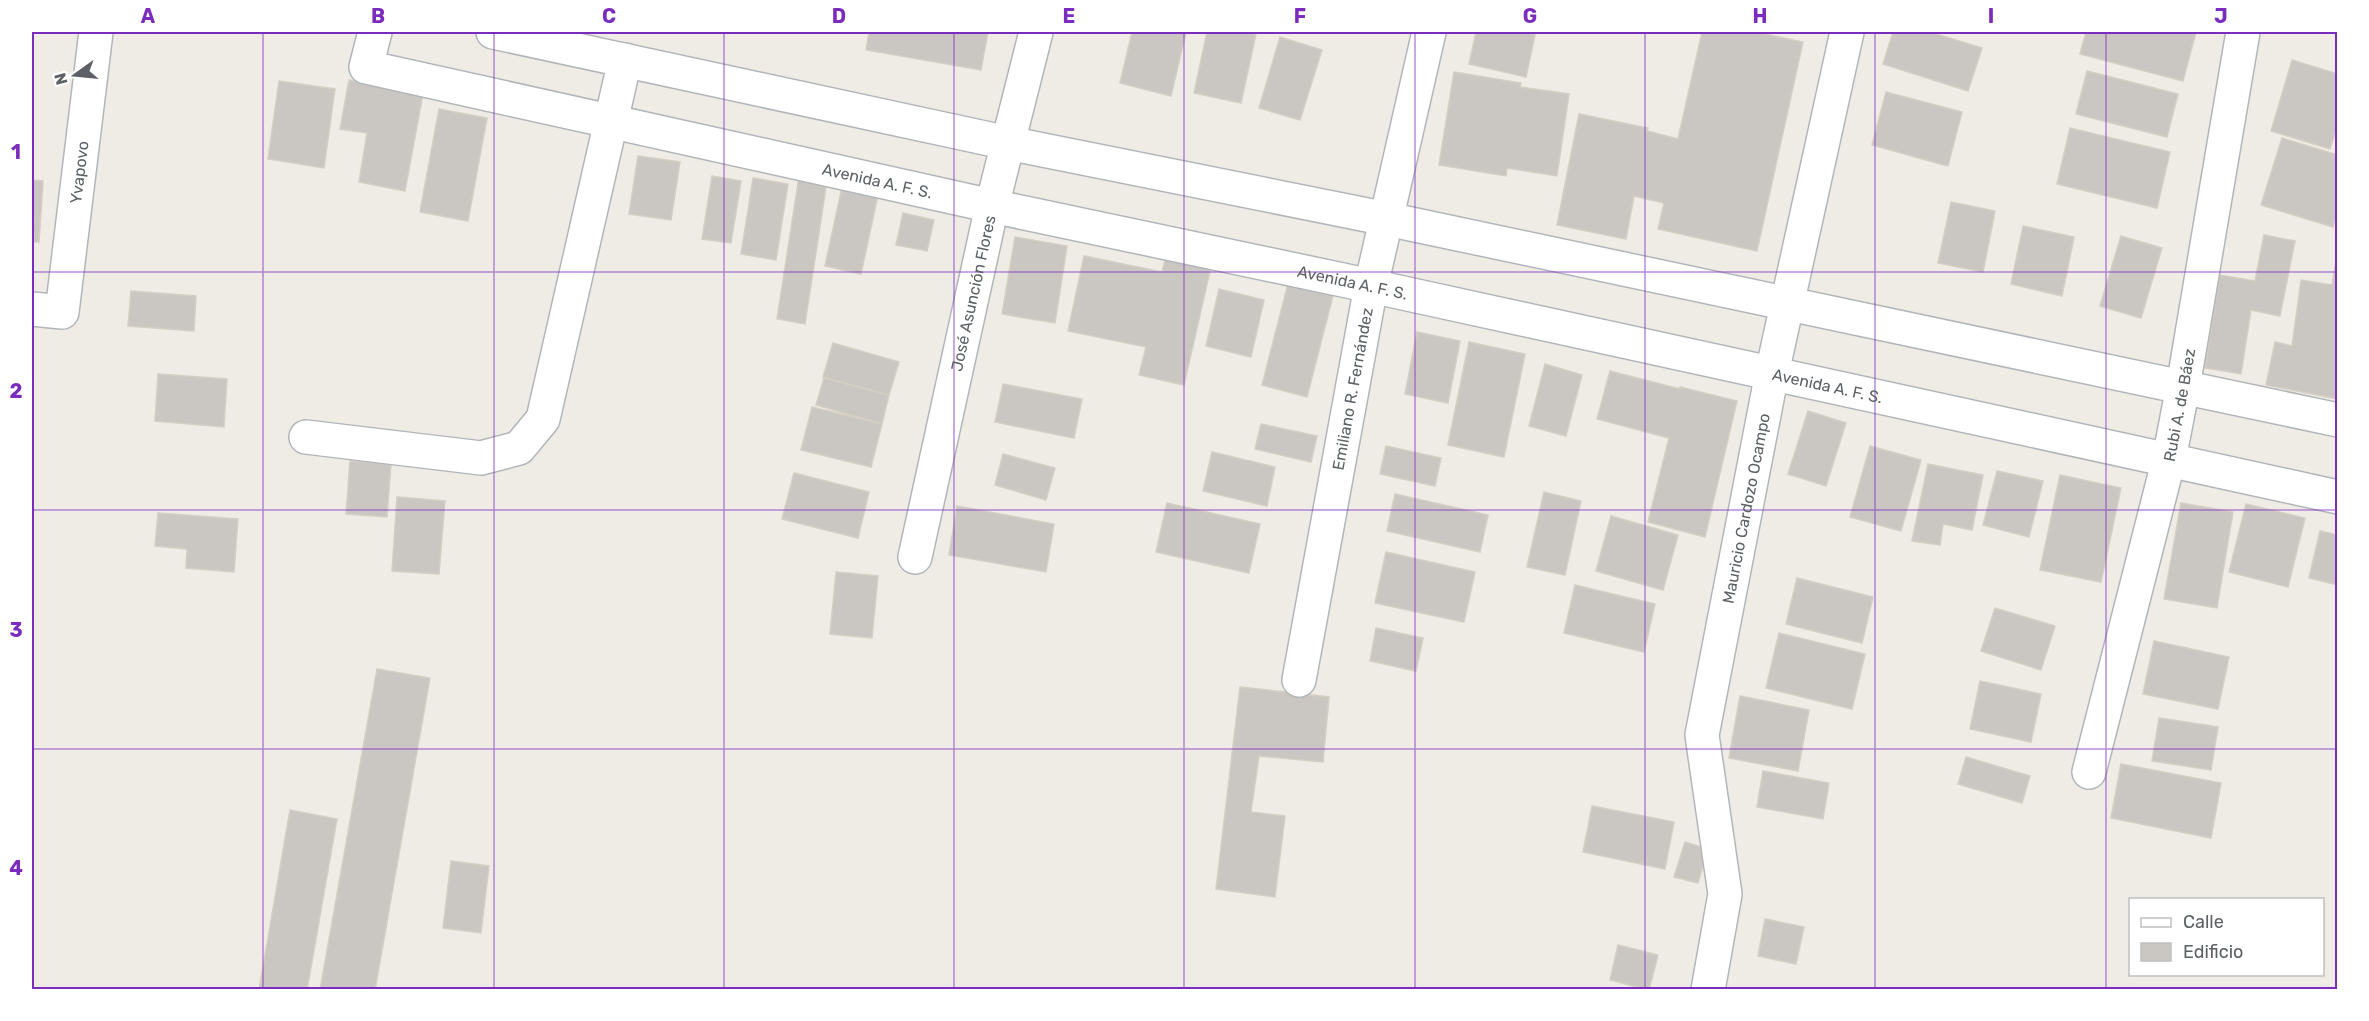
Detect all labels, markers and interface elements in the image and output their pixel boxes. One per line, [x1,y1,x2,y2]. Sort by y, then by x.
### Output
text: A [141,4,156,28]
text: B [371,4,385,28]
text: C [602,4,616,28]
text: D [832,4,846,28]
text: E [1063,4,1075,28]
text: F [1294,4,1306,28]
text: G [1523,4,1537,28]
text: H [1753,4,1767,28]
text: I [1988,4,1994,28]
text: J [2214,4,2228,28]
north arrow [45,45,105,105]
text: N [50,71,72,87]
text: 1 [11,140,21,164]
street label: Yvapovo [66,140,92,205]
street label: Avenida A. F. S. [821,159,934,202]
street label: José Asunción Flores [947,213,999,373]
street label: Avenida A. F. S. [1296,261,1410,303]
street label: Emiliano R. Fernández [1328,306,1376,472]
street label: Rubi A. de Báez [2159,347,2199,463]
street label: Avenida A. F. S. [1771,364,1884,407]
text: 2 [10,379,23,403]
street label: Mauricio Cardozo Ocampo [1718,411,1774,605]
text: 3 [9,618,23,642]
text: 4 [9,856,23,880]
legend [2129,898,2324,976]
text: Calle [2183,911,2224,933]
text: Edificio [2183,941,2243,963]

